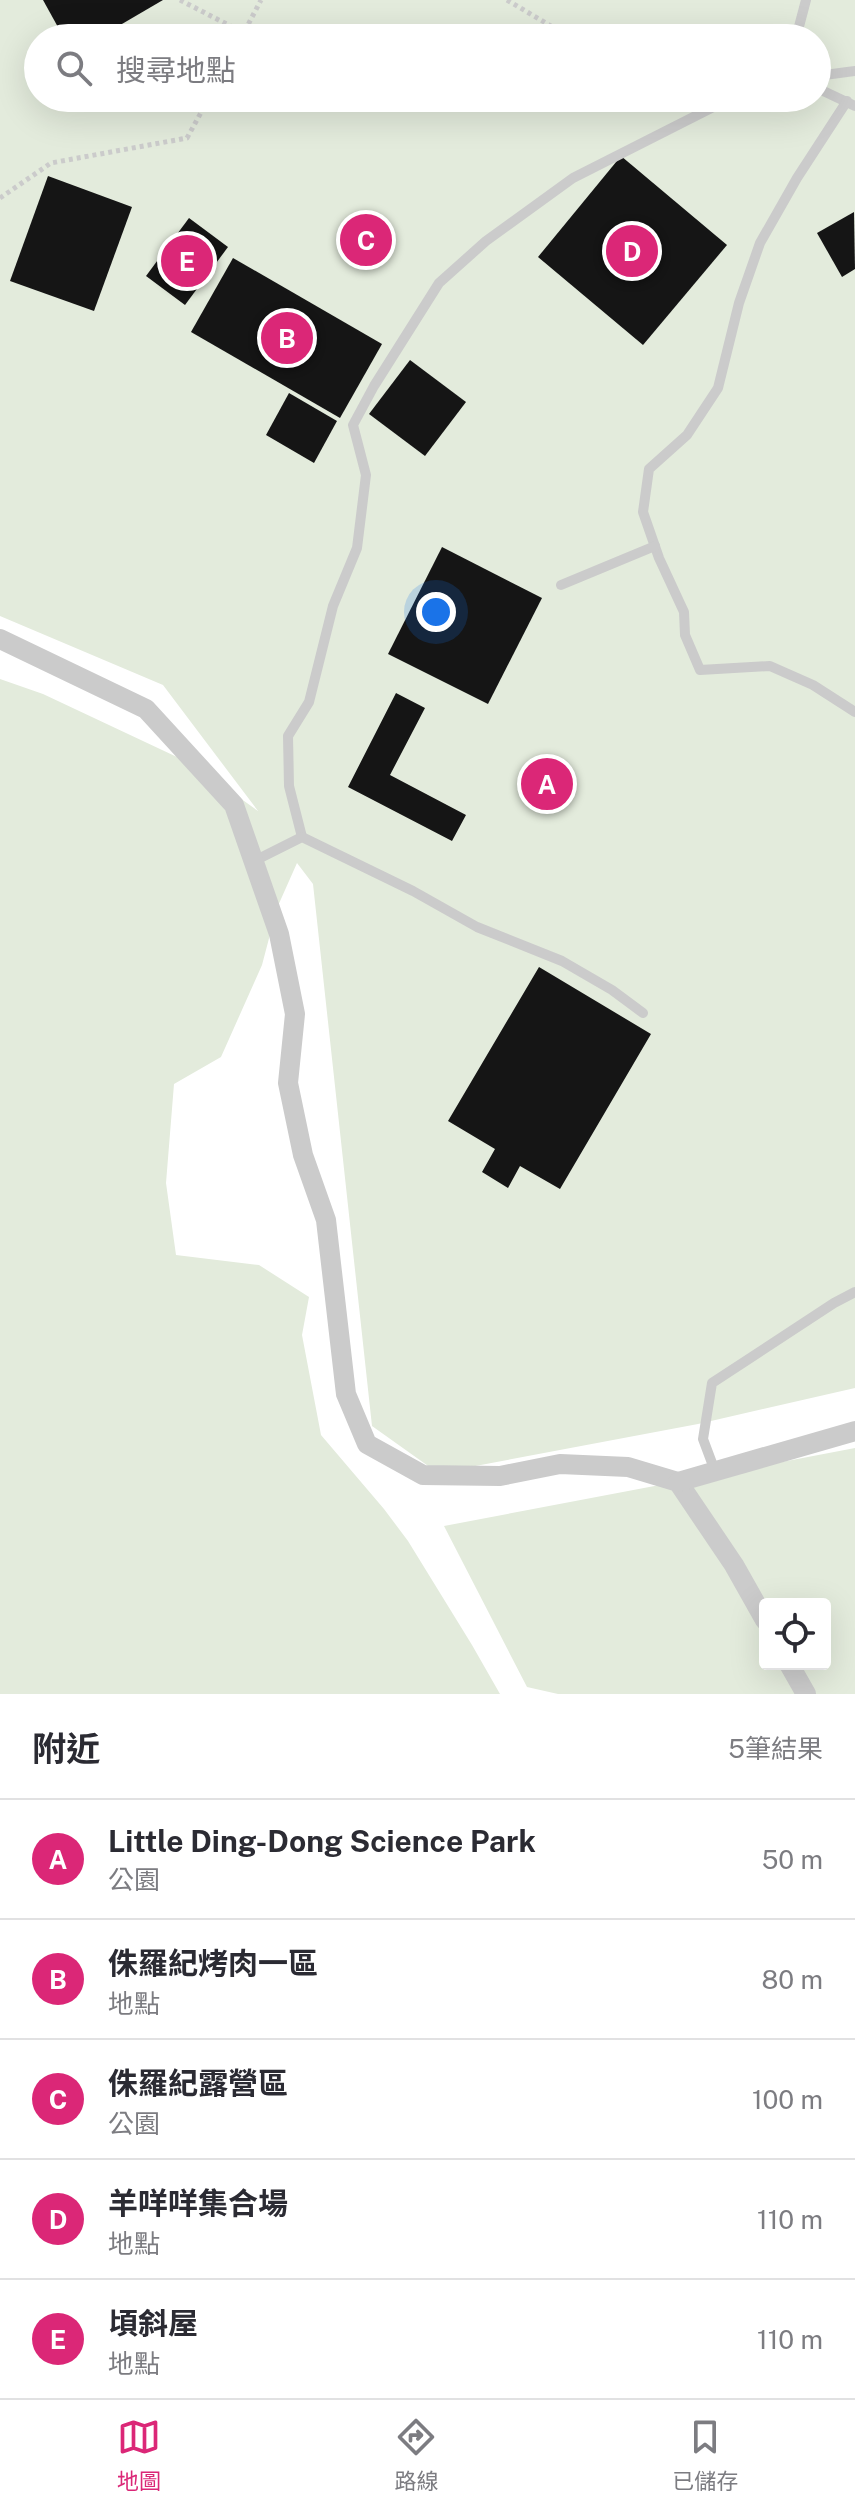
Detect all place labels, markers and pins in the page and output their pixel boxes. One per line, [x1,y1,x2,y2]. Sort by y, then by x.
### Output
pin: C [340,210,392,270]
pin: D [606,221,658,281]
pin: E [161,231,213,291]
pin: B [261,308,313,368]
pin: A [521,754,573,814]

